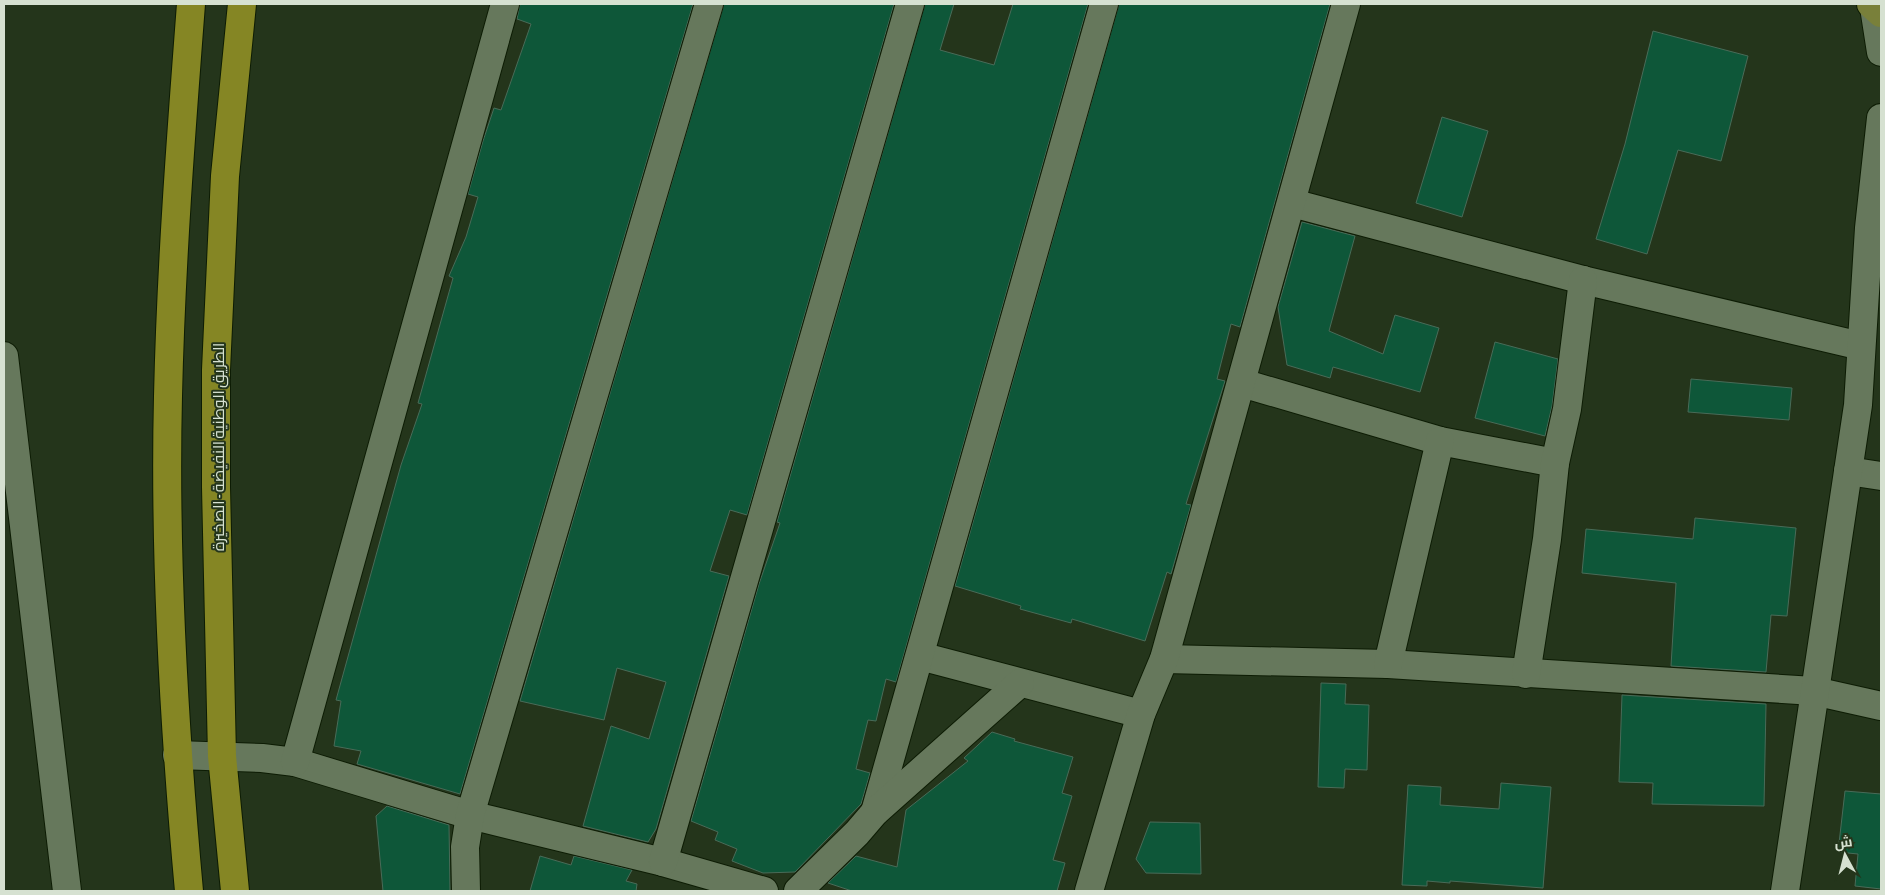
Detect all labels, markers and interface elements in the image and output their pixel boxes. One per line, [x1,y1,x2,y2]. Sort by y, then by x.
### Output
street label: الطريق الوطنية النفيضة - الصخيرة [209,343,229,551]
north arrow [1820,830,1870,880]
text: ش [1834,833,1853,852]

